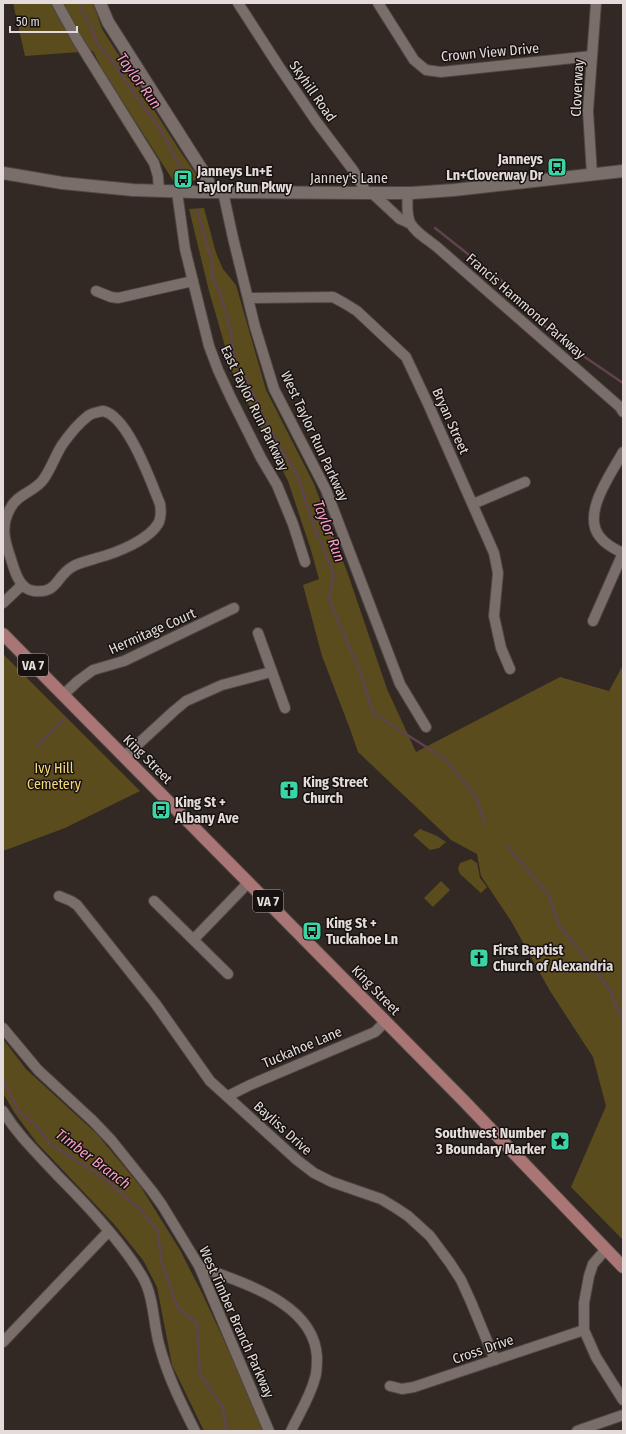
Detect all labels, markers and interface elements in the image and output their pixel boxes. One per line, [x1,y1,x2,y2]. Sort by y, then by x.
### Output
scale bar [10,8,77,34]
text: 50 m [16,15,40,29]
street label: Crown View Drive [440,40,540,65]
water label: Taylor Run [113,50,165,112]
street label: Skyhill Road [285,58,340,125]
street label: Cloverway [567,58,588,117]
place label: Janneys Ln+Cloverway Dr [446,151,544,184]
bus stop icon: Janneys Ln+Cloverway Dr [546,156,568,178]
place label: Janneys Ln+E Taylor Run Pkwy [196,163,292,196]
bus stop icon: Janneys Ln+E Taylor Run Pkwy [172,168,194,190]
street label: Janney's Lane [310,170,388,187]
street label: Francis Hammond Parkway [463,250,589,363]
street label: East Taylor Run Parkway [217,343,293,474]
street label: West Taylor Run Parkway [277,369,352,505]
street label: Bryan Street [428,386,473,457]
water label: Taylor Run [309,498,349,564]
street label: Hermitage Court [106,605,199,658]
road number: VA 7 [18,654,48,676]
street label: King Street [120,731,176,788]
park label: Ivy Hill Cemetery [27,760,82,793]
place label: King Street Church [303,774,369,807]
church icon: King Street Church [278,779,300,801]
place label: King St + Albany Ave [174,794,239,827]
bus stop icon: King St + Albany Ave [150,799,172,821]
road number: VA 7 [253,890,283,912]
place label: King St + Tuckahoe Ln [326,915,398,948]
bus stop icon: King St + Tuckahoe Ln [301,920,323,942]
place label: First Baptist Church of Alexandria [493,942,613,975]
church icon: First Baptist Church of Alexandria [468,947,490,969]
street label: King Street [348,962,404,1019]
street label: Tuckahoe Lane [260,1023,345,1072]
street label: Bayliss Drive [250,1098,315,1159]
water label: Timber Branch [52,1125,134,1193]
place label: Southwest Number 3 Boundary Marker [435,1125,547,1158]
place icon: Southwest Number 3 Boundary Marker [549,1130,571,1152]
street label: West Timber Branch Parkway [195,1244,278,1401]
street label: Cross Drive [450,1331,516,1368]

